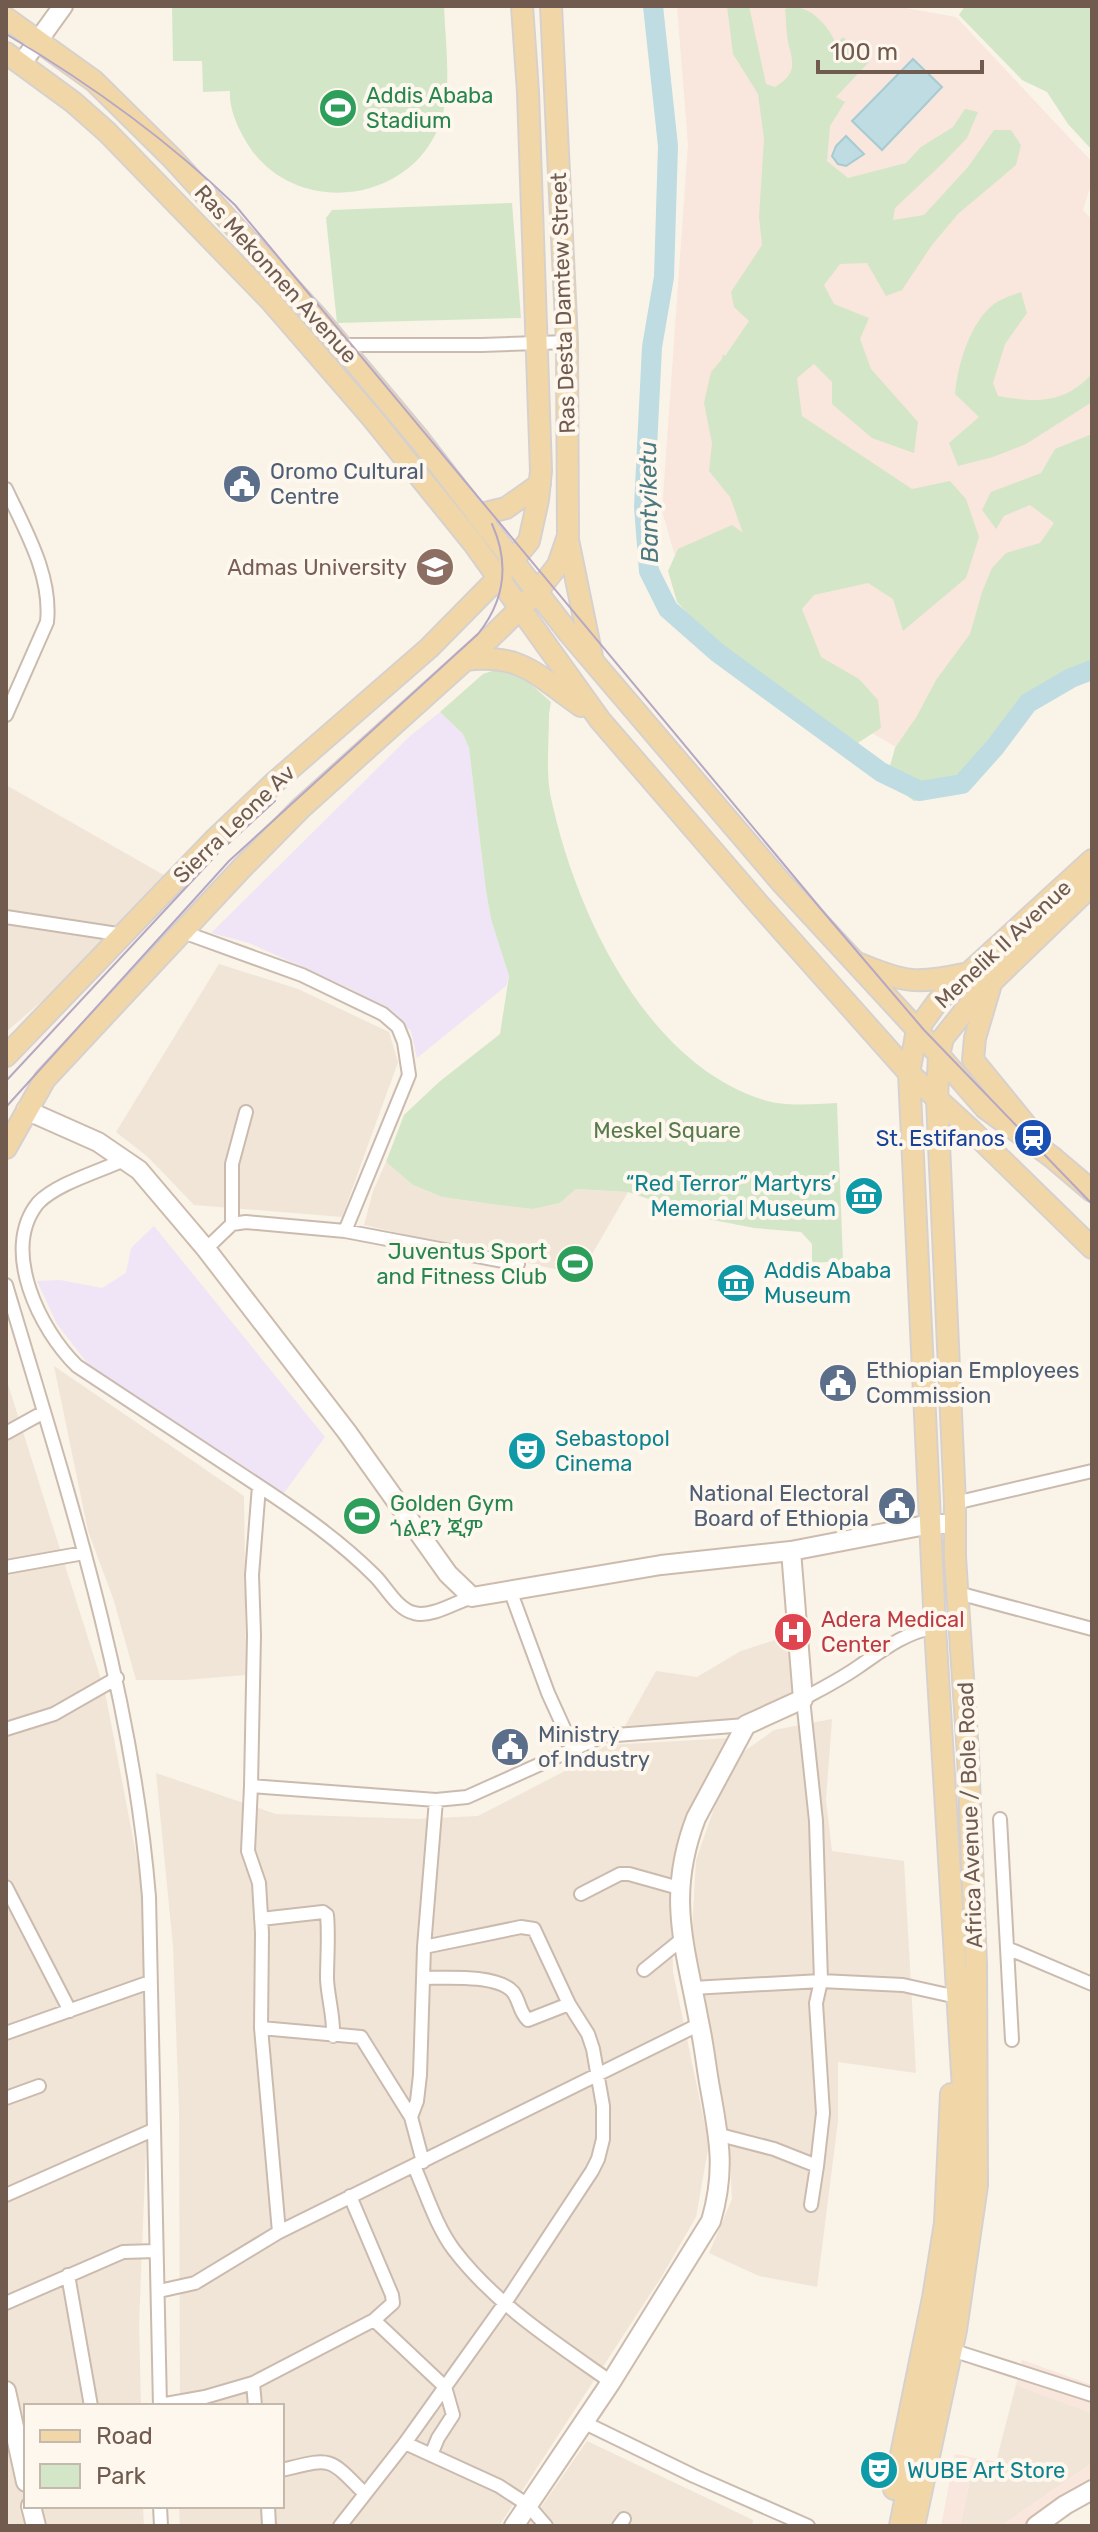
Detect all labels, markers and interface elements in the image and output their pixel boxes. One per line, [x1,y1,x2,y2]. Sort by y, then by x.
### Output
scale bar [818,24,982,74]
text: 100 m [830,38,898,66]
place label: Addis Ababa Stadium [366,82,493,134]
sports icon: Addis Ababa Stadium [317,87,359,129]
street label: Ras Desta Damtew Street [545,171,581,434]
street label: Ras Mekonnen Avenue [189,179,363,369]
water label: Bantyiketu [634,441,664,563]
place label: Oromo Cultural Centre [270,458,424,510]
public building icon: Oromo Cultural Centre [221,463,263,505]
school or university icon: Admas University [414,546,456,588]
place label: Admas University [227,554,407,581]
street label: Sierra Leone Av [167,759,301,889]
street label: Menelik II Avenue [929,874,1077,1014]
park label: Meskel Square [593,1117,741,1144]
station icon: St. Estifanos [1012,1117,1054,1159]
place label: St. Estifanos [876,1125,1005,1152]
place label: “Red Terror” Martyrs’ Memorial Museum [626,1170,836,1222]
museum icon: “Red Terror” Martyrs’ Memorial Museum [843,1175,885,1217]
place label: Juventus Sport and Fitness Club [376,1238,547,1290]
sports icon: Juventus Sport and Fitness Club [554,1243,596,1285]
place label: Addis Ababa Museum [764,1257,891,1309]
museum icon: Addis Ababa Museum [715,1262,757,1304]
place label: Ethiopian Employees Commission [866,1357,1080,1409]
public building icon: Ethiopian Employees Commission [817,1362,859,1404]
place label: Sebastopol Cinema [555,1425,670,1477]
theatre icon: Sebastopol Cinema [506,1430,548,1472]
place label: National Electoral Board of Ethiopia [689,1480,869,1532]
public building icon: National Electoral Board of Ethiopia [876,1485,918,1527]
place label: Golden Gym ጎልደን ጂም [390,1490,514,1542]
sports icon: Golden Gym ጎልደን ጂም [341,1495,383,1537]
place label: Adera Medical Center [821,1606,965,1658]
hospital icon: Adera Medical Center [772,1611,814,1653]
street label: Africa Avenue / Bole Road [952,1681,988,1949]
place label: Ministry of Industry [538,1721,650,1773]
public building icon: Ministry of Industry [489,1726,531,1768]
legend [24,2404,284,2508]
text: Road [96,2422,153,2450]
theatre icon: WUBE Art Store [858,2449,900,2491]
place label: WUBE Art Store [907,2457,1065,2484]
text: Park [96,2462,147,2490]

